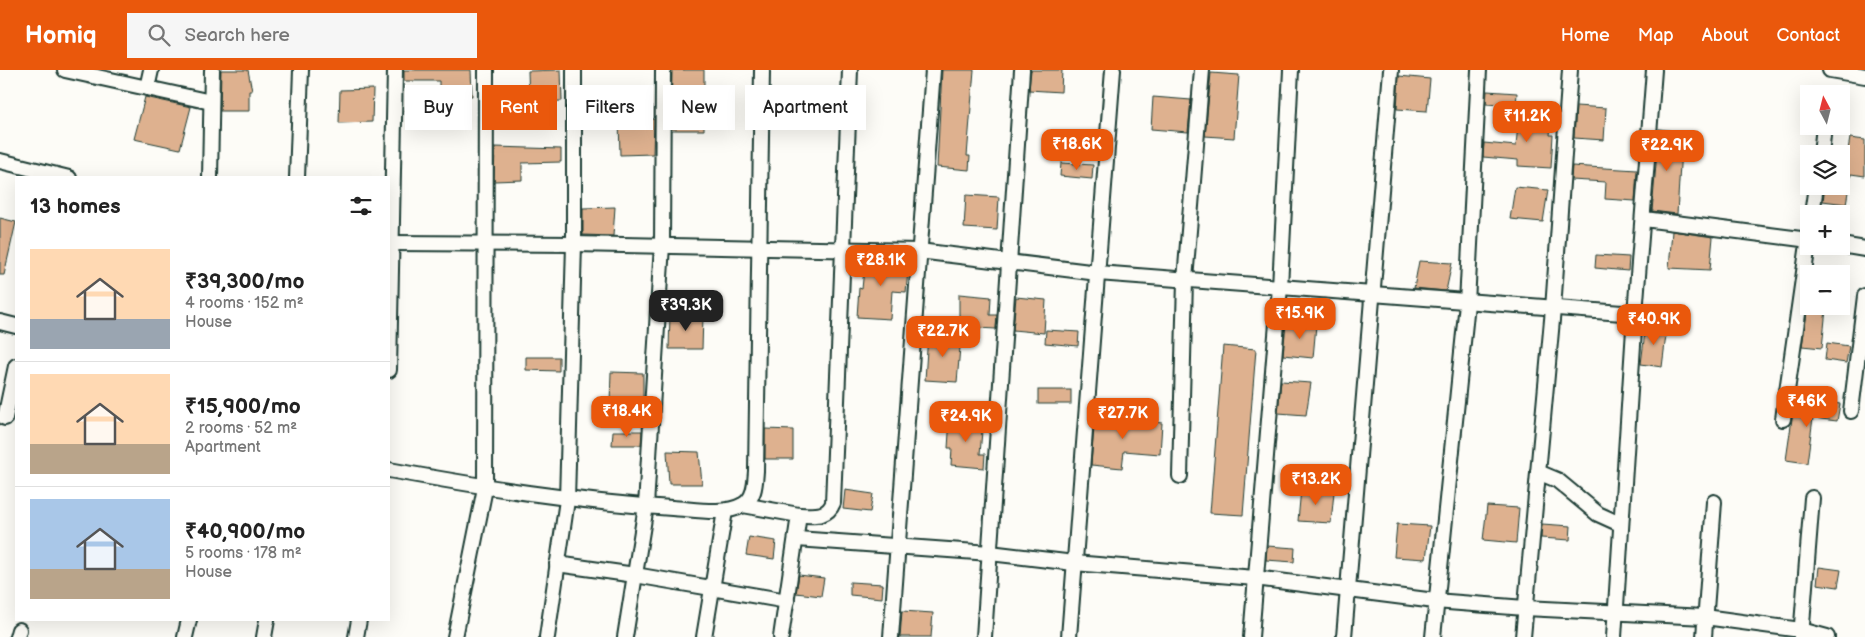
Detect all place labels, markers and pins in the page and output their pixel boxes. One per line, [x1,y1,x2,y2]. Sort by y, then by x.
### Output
pin: ₹11.2K [1486,100,1568,143]
pin: ₹18.6K [1036,128,1118,171]
pin: ₹22.9K [1626,129,1708,172]
pin: ₹28.1K [840,244,922,287]
pin: ₹39.3K [645,290,727,332]
pin: ₹15.9K [1259,298,1341,340]
pin: ₹40.9K [1613,304,1695,346]
pin: ₹22.7K [902,316,984,358]
pin: ₹46K [1777,386,1837,428]
pin: ₹18.4K [586,396,668,438]
pin: ₹27.7K [1082,398,1164,440]
pin: ₹24.9K [925,400,1007,443]
pin: ₹13.2K [1275,464,1357,506]

